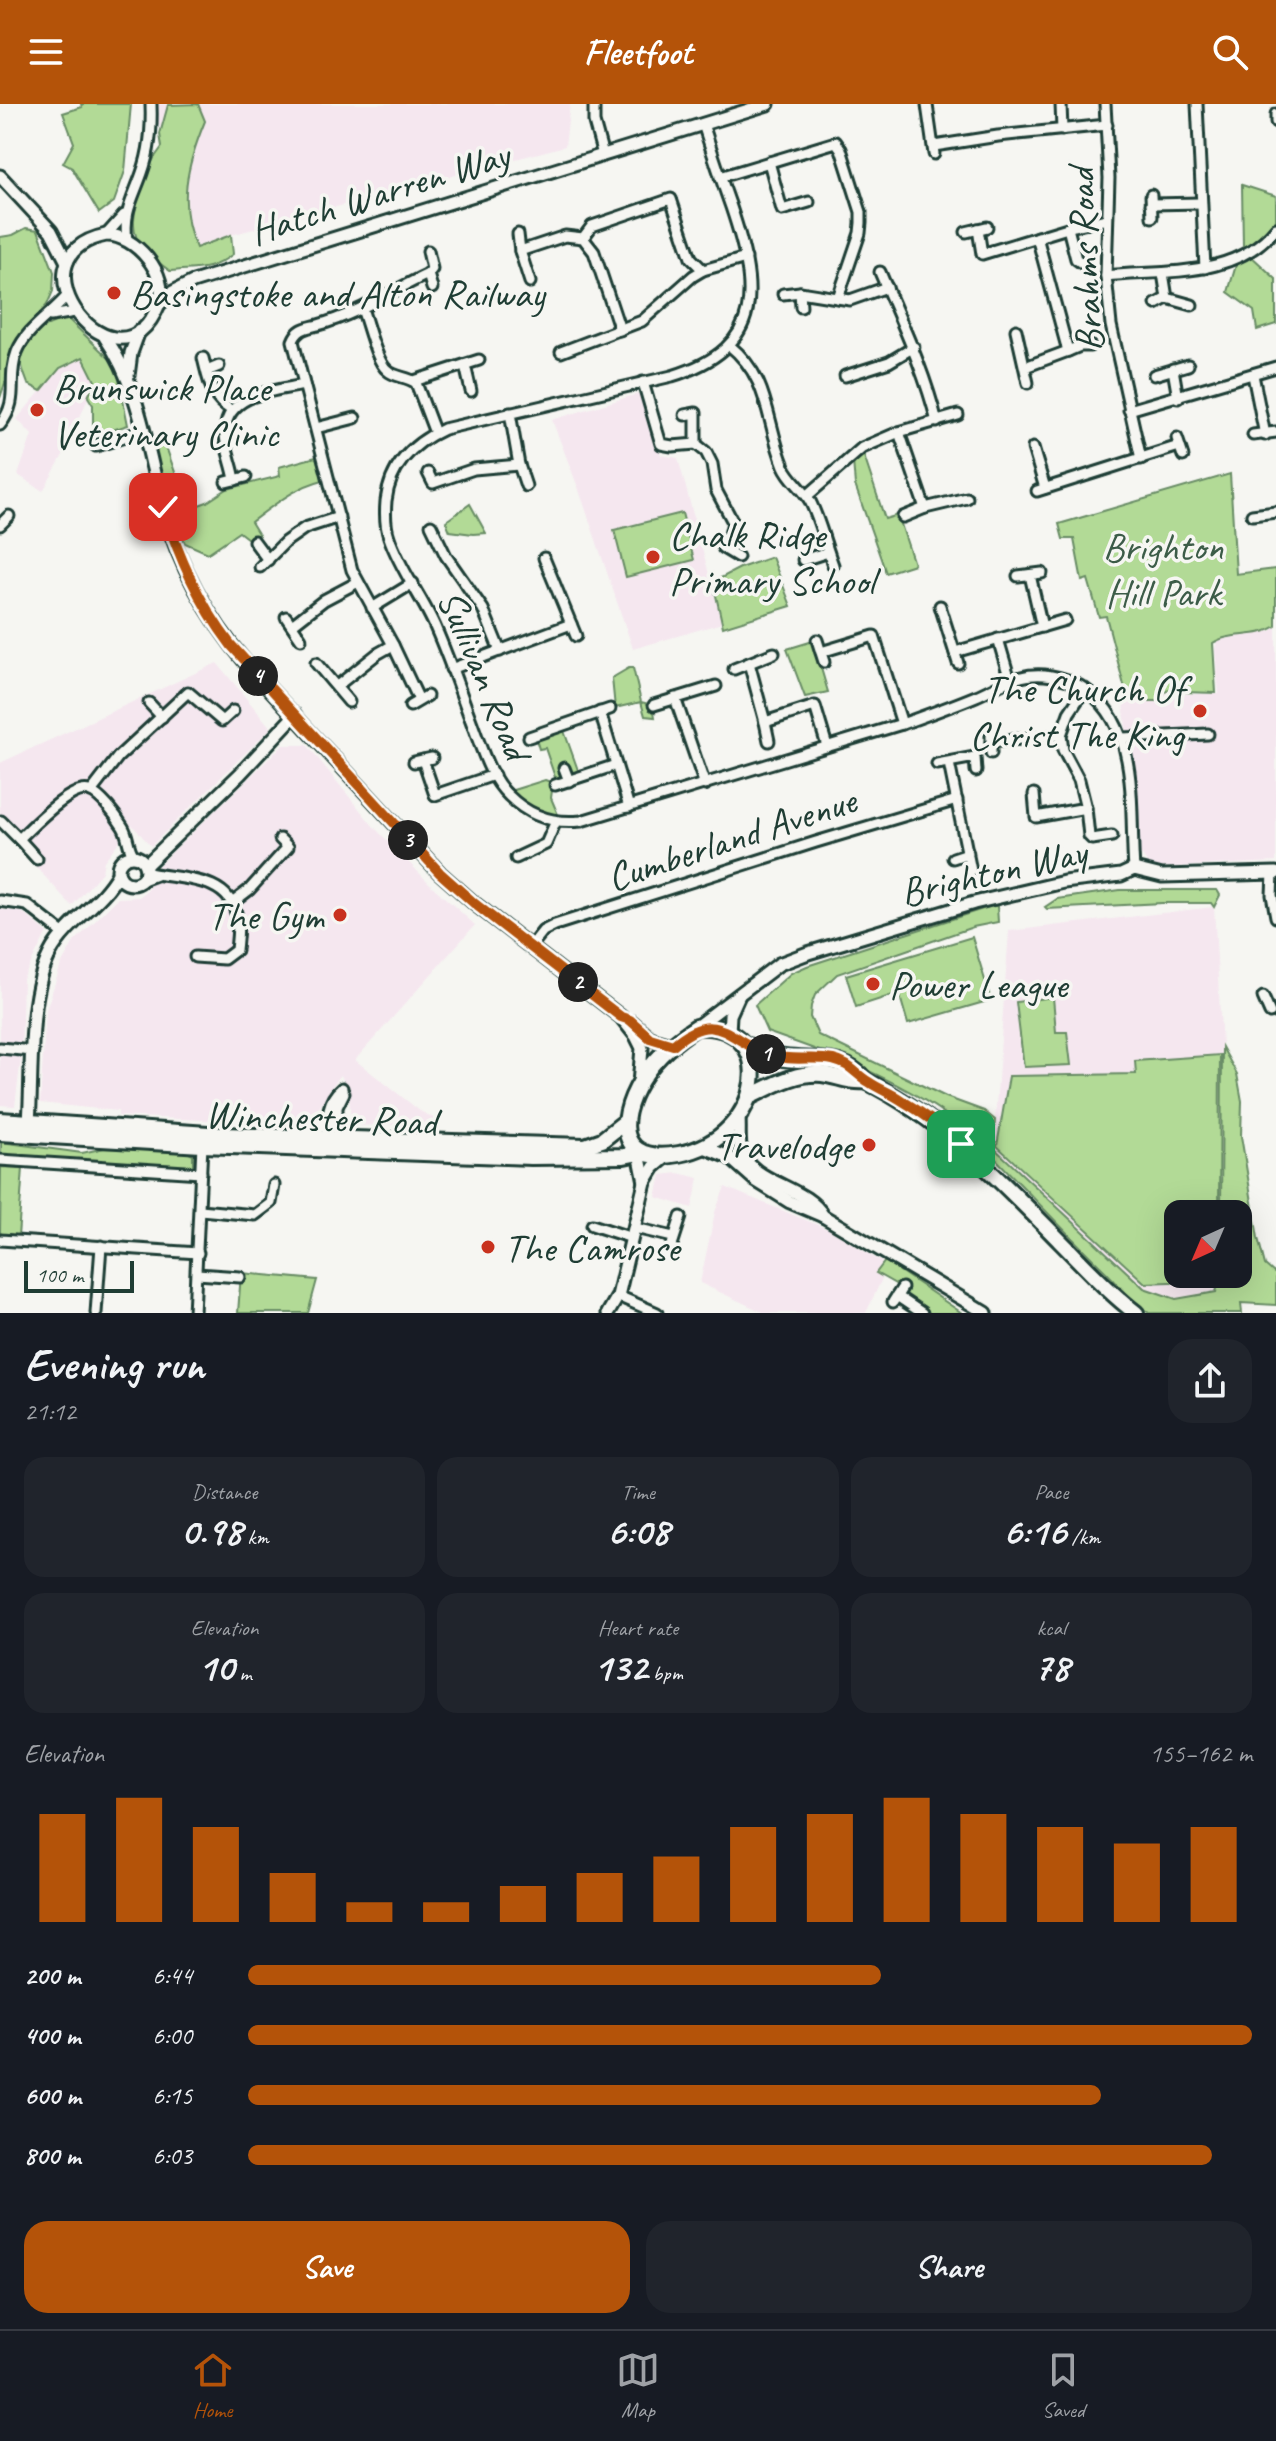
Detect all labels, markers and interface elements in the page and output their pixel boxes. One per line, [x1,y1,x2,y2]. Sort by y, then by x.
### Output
text: Fleetfoot [584,29,692,75]
icon: menu [24,30,68,74]
icon: search [1208,30,1252,74]
street label: Hatch Warren Way [244,129,518,256]
street label: Brahms Road [1055,161,1115,353]
place label: Basingstoke and Alton Railway [130,269,547,319]
marker: Basingstoke and Alton Railway [105,284,123,302]
place label: Brunswick Place Veterinary Clinic [53,363,280,459]
marker: Brunswick Place Veterinary Clinic [28,401,46,419]
pin [129,473,197,541]
icon: check [141,485,185,529]
place label: Chalk Ridge Primary School [669,510,882,606]
park label: Brighton Hill Park [1103,522,1224,618]
marker: Chalk Ridge Primary School [644,548,662,566]
street label: Sullivan Road [426,582,545,772]
pin: 4 [238,656,278,696]
text: 4 [253,662,263,690]
place label: The Church Of Christ The King [970,664,1193,760]
marker: The Church Of Christ The King [1191,702,1209,720]
street label: Cumberland Avenue [600,774,865,903]
pin: 3 [388,820,428,860]
text: 3 [403,826,413,854]
street label: Brighton Way [895,826,1094,918]
place label: The Gym [208,891,326,941]
marker: The Gym [331,906,349,924]
place label: Power League [889,960,1070,1010]
pin: 2 [558,962,598,1002]
text: 2 [573,968,583,996]
marker: Power League [864,975,882,993]
pin: 1 [746,1034,786,1074]
text: 1 [761,1040,771,1068]
street label: Winchester Road [204,1089,444,1147]
pin [927,1110,995,1178]
place label: Travelodge [716,1121,856,1171]
icon: arrive [939,1122,983,1166]
marker: Travelodge [860,1136,878,1154]
north arrow [1164,1200,1252,1288]
map controls [1164,1200,1252,1288]
place label: The Camrose [504,1223,682,1273]
marker: The Camrose [479,1238,497,1256]
scale bar [24,1257,134,1293]
text: 100 m [36,1261,83,1289]
text: Evening run [24,1337,204,1392]
button: share [1168,1339,1252,1423]
text: 21:12 [24,1395,76,1428]
text: Distance [192,1478,257,1506]
text: Time [621,1478,655,1506]
text: Pace [1034,1478,1068,1506]
text: 0.98 [181,1506,242,1556]
text: 6:08 [607,1506,669,1556]
text: 6:16 [1002,1506,1066,1556]
text: km [242,1523,269,1551]
text: /km [1066,1523,1100,1551]
text: Elevation [191,1614,259,1642]
text: Heart rate [598,1614,678,1642]
text: kcal [1037,1614,1066,1642]
text: 10 [198,1642,234,1692]
text: 132 [593,1642,647,1692]
text: 78 [1033,1642,1069,1692]
text: m [234,1659,251,1687]
text: bpm [647,1659,683,1687]
text: Elevation [24,1737,104,1770]
text: 155–162 m [1149,1737,1252,1770]
text: 200 m [24,1959,80,1992]
text: 6:44 [152,1959,192,1992]
text: 400 m [24,2019,80,2052]
text: 6:00 [152,2019,192,2052]
text: 600 m [24,2079,81,2112]
text: 6:15 [152,2079,192,2112]
text: 800 m [24,2139,80,2172]
text: 6:03 [152,2139,192,2172]
button: Save [24,2221,630,2313]
button: Share [646,2221,1252,2313]
tab: Home [191,2348,235,2424]
tab: Map [616,2348,660,2424]
tab: Saved [1041,2348,1085,2424]

